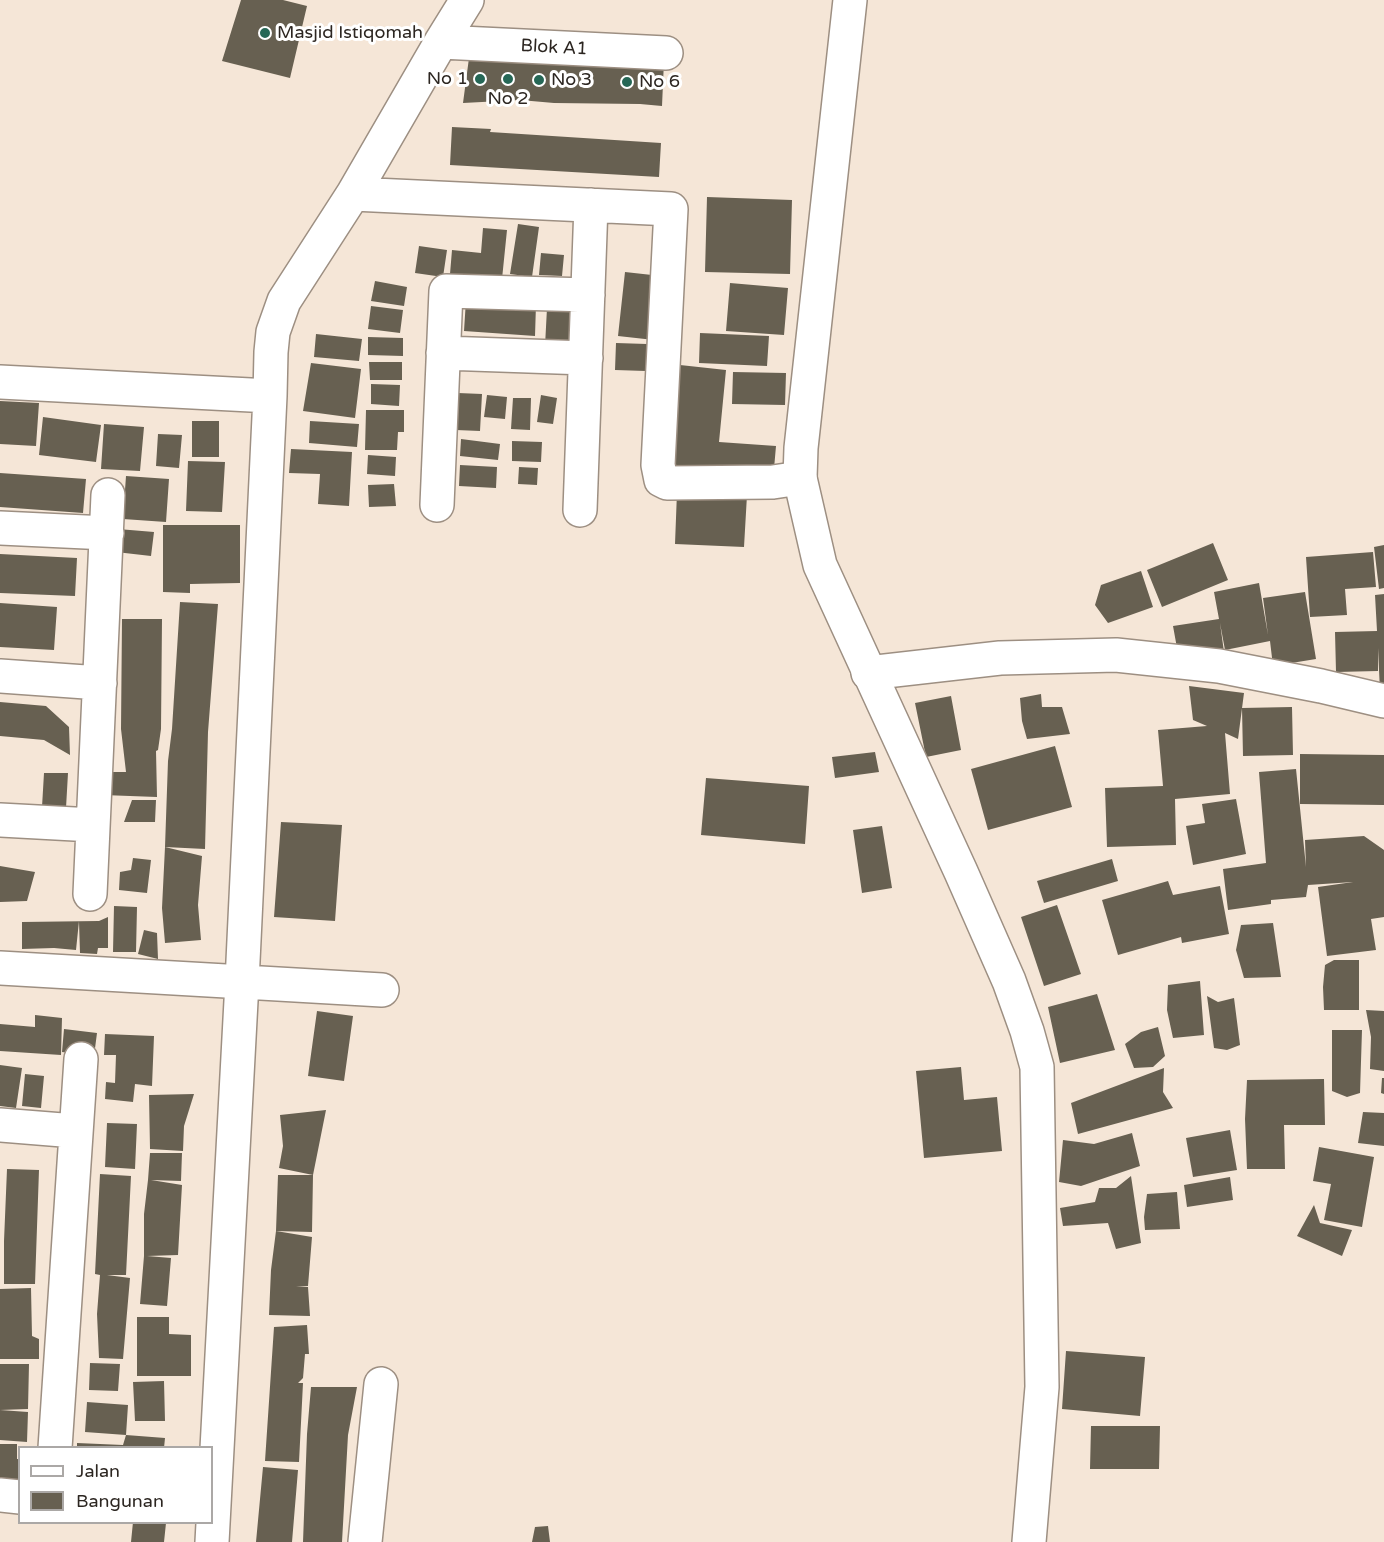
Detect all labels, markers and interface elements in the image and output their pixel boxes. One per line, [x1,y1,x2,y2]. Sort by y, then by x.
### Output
place label: Masjid Istiqomah [277,22,423,44]
marker: Masjid Istiqomah [258,26,272,40]
street label: Blok A1 [520,35,588,61]
place label: No 1 [427,68,468,90]
place label: No 3 [551,69,592,91]
place label: No 6 [639,71,680,93]
marker: No 1 [473,72,487,86]
marker: No 2 [501,72,515,86]
marker: No 3 [532,73,546,87]
marker: No 6 [620,75,634,89]
place label: No 2 [487,88,529,110]
legend [18,1446,213,1524]
text: Jalan [76,1460,120,1482]
text: Bangunan [76,1490,164,1512]

